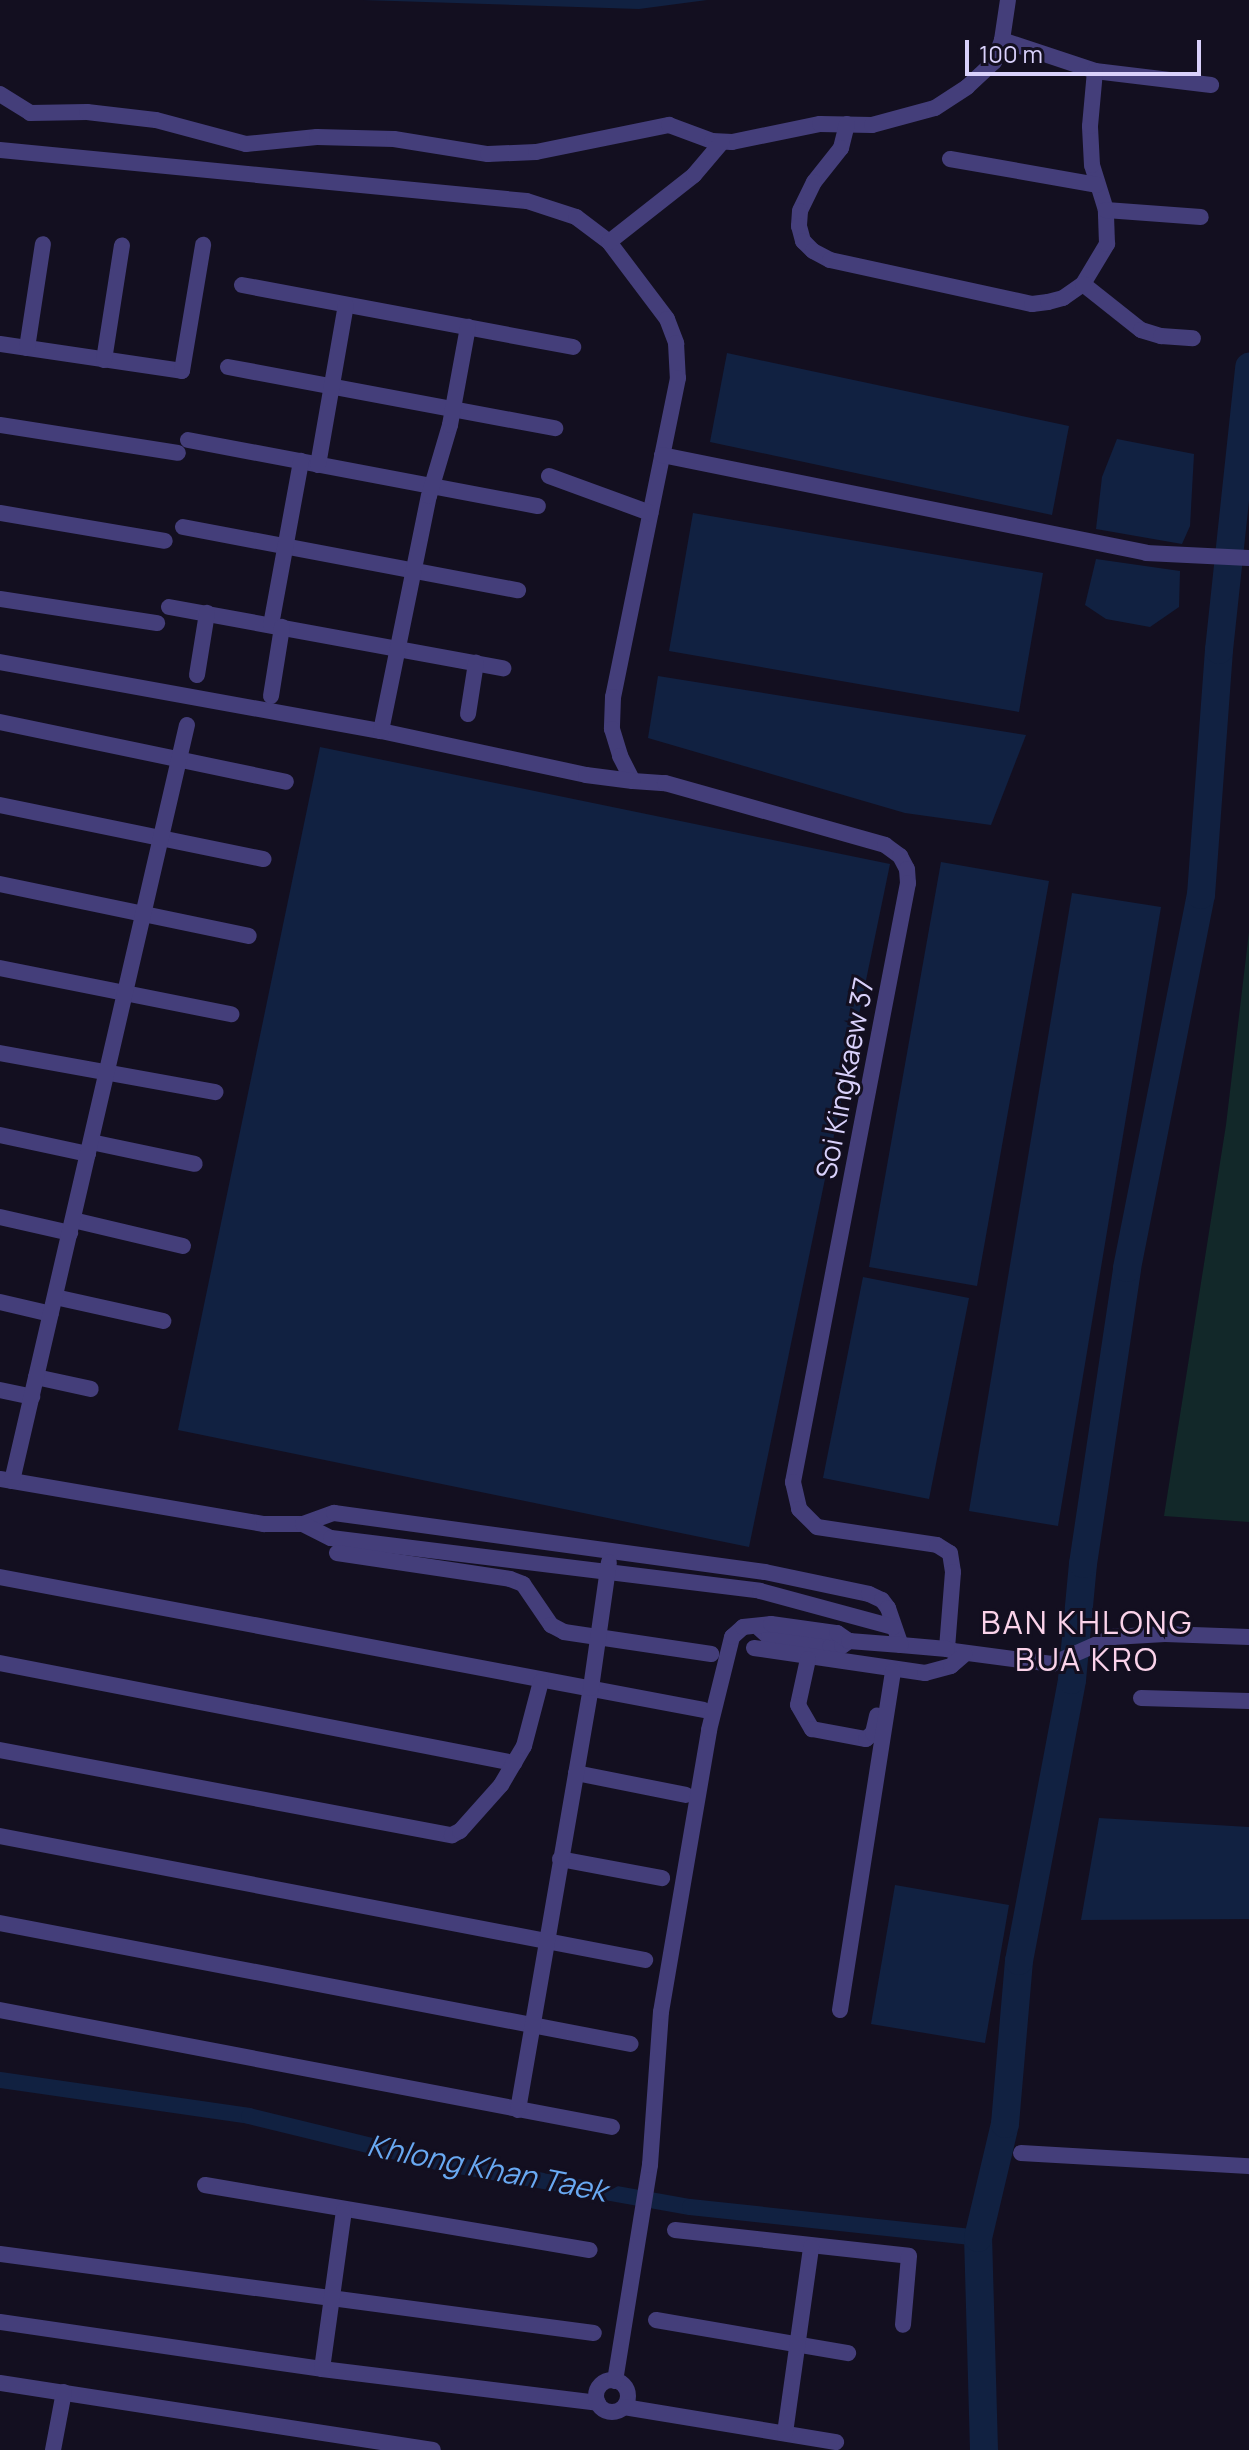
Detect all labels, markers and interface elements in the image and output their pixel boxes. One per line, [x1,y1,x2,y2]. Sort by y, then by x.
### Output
scale bar [969,24,1205,74]
text: 100 m [979,37,1043,70]
street label: Soi Kingkaew 37 [808,975,880,1181]
district label: BAN KHLONG BUA KRO [981,1604,1193,1679]
water label: Khlong Khan Taek [364,2127,610,2209]

